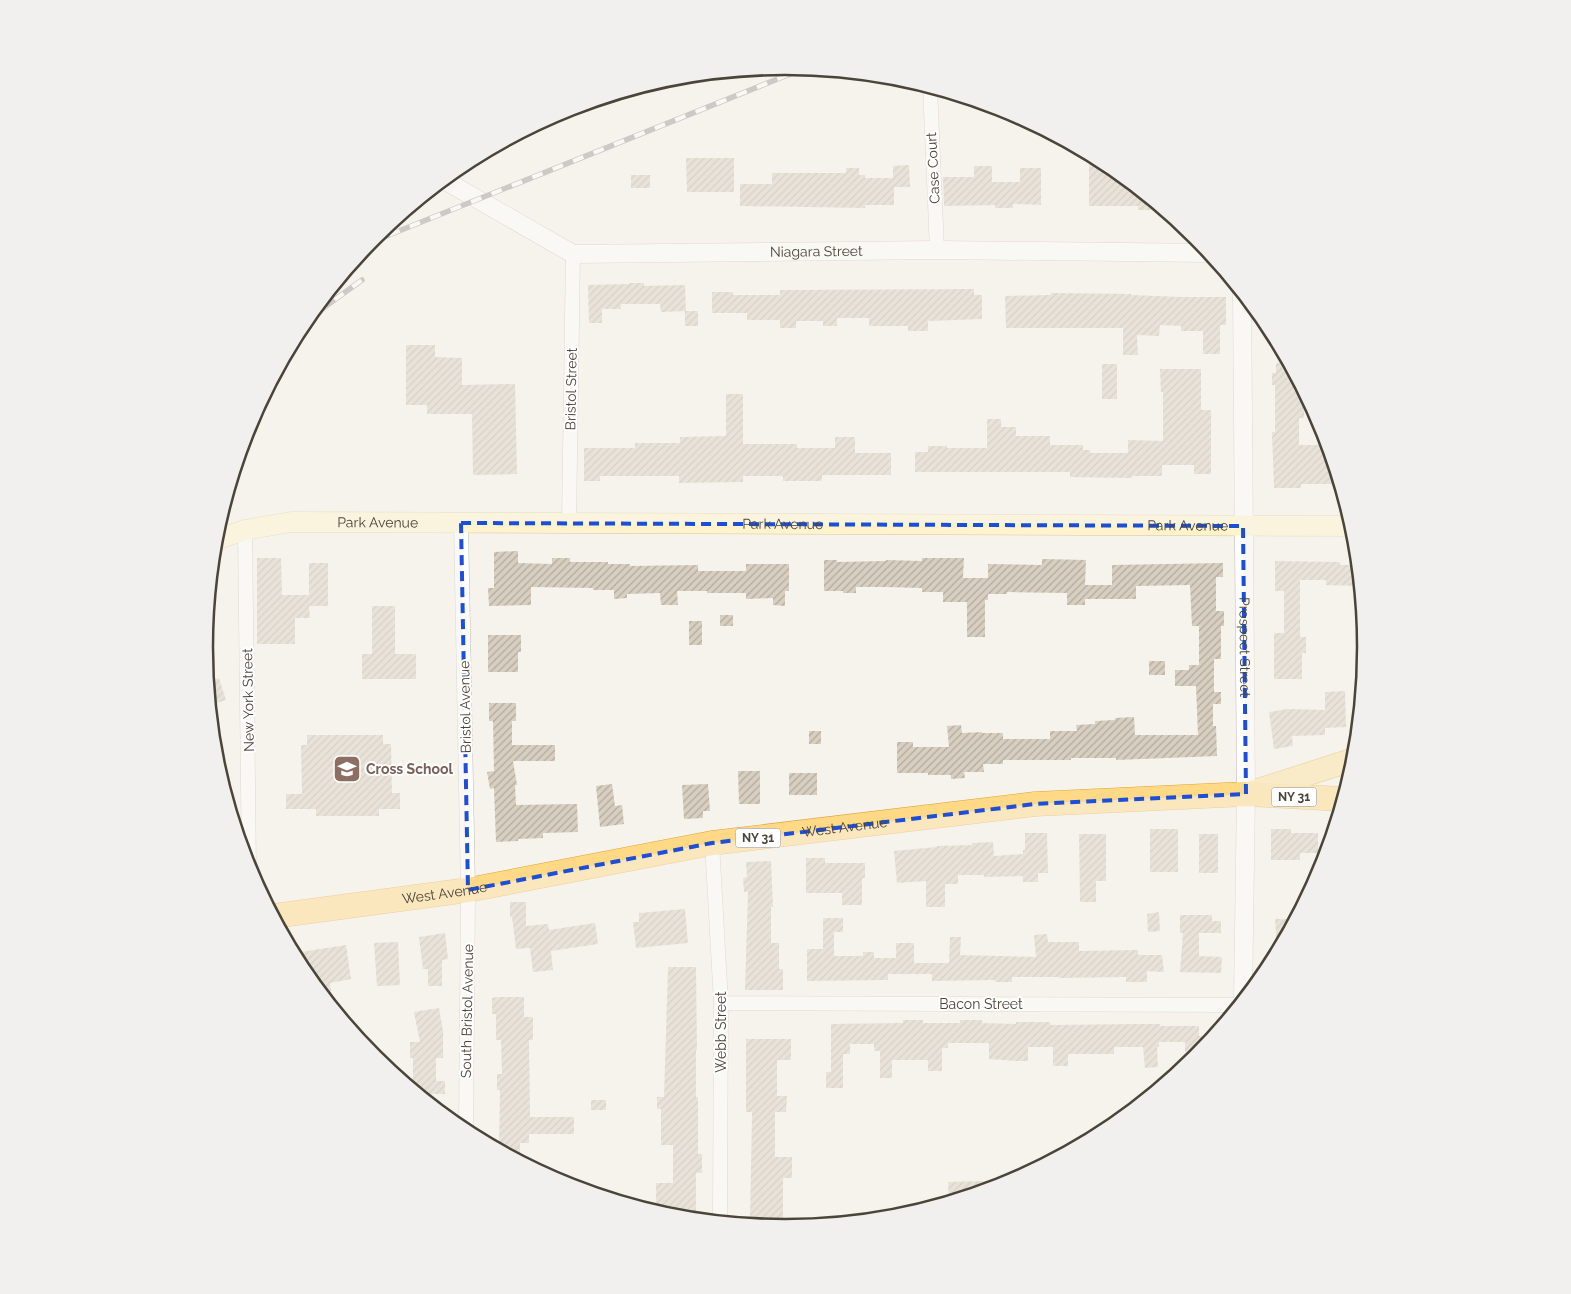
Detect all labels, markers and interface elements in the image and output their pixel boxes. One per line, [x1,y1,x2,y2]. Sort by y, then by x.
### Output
street label: Case Court [923,132,943,204]
street label: Niagara Street [770,243,863,260]
street label: Bristol Street [562,347,580,430]
street label: Park Avenue [337,514,418,530]
street label: Park Avenue [742,516,823,532]
street label: Park Avenue [1147,517,1228,534]
street label: Prospect Street [1236,597,1253,697]
street label: New York Street [239,648,257,752]
street label: Bristol Avenue [456,661,474,753]
school or university icon: Cross School [332,754,362,784]
place label: Cross School [366,761,454,777]
road number: NY 31 [1272,788,1316,806]
street label: West Avenue [801,814,888,840]
road number: NY 31 [736,828,780,848]
street label: West Avenue [401,879,488,907]
street label: South Bristol Avenue [458,944,476,1078]
street label: Webb Street [713,991,729,1073]
street label: Bacon Street [939,996,1023,1012]

